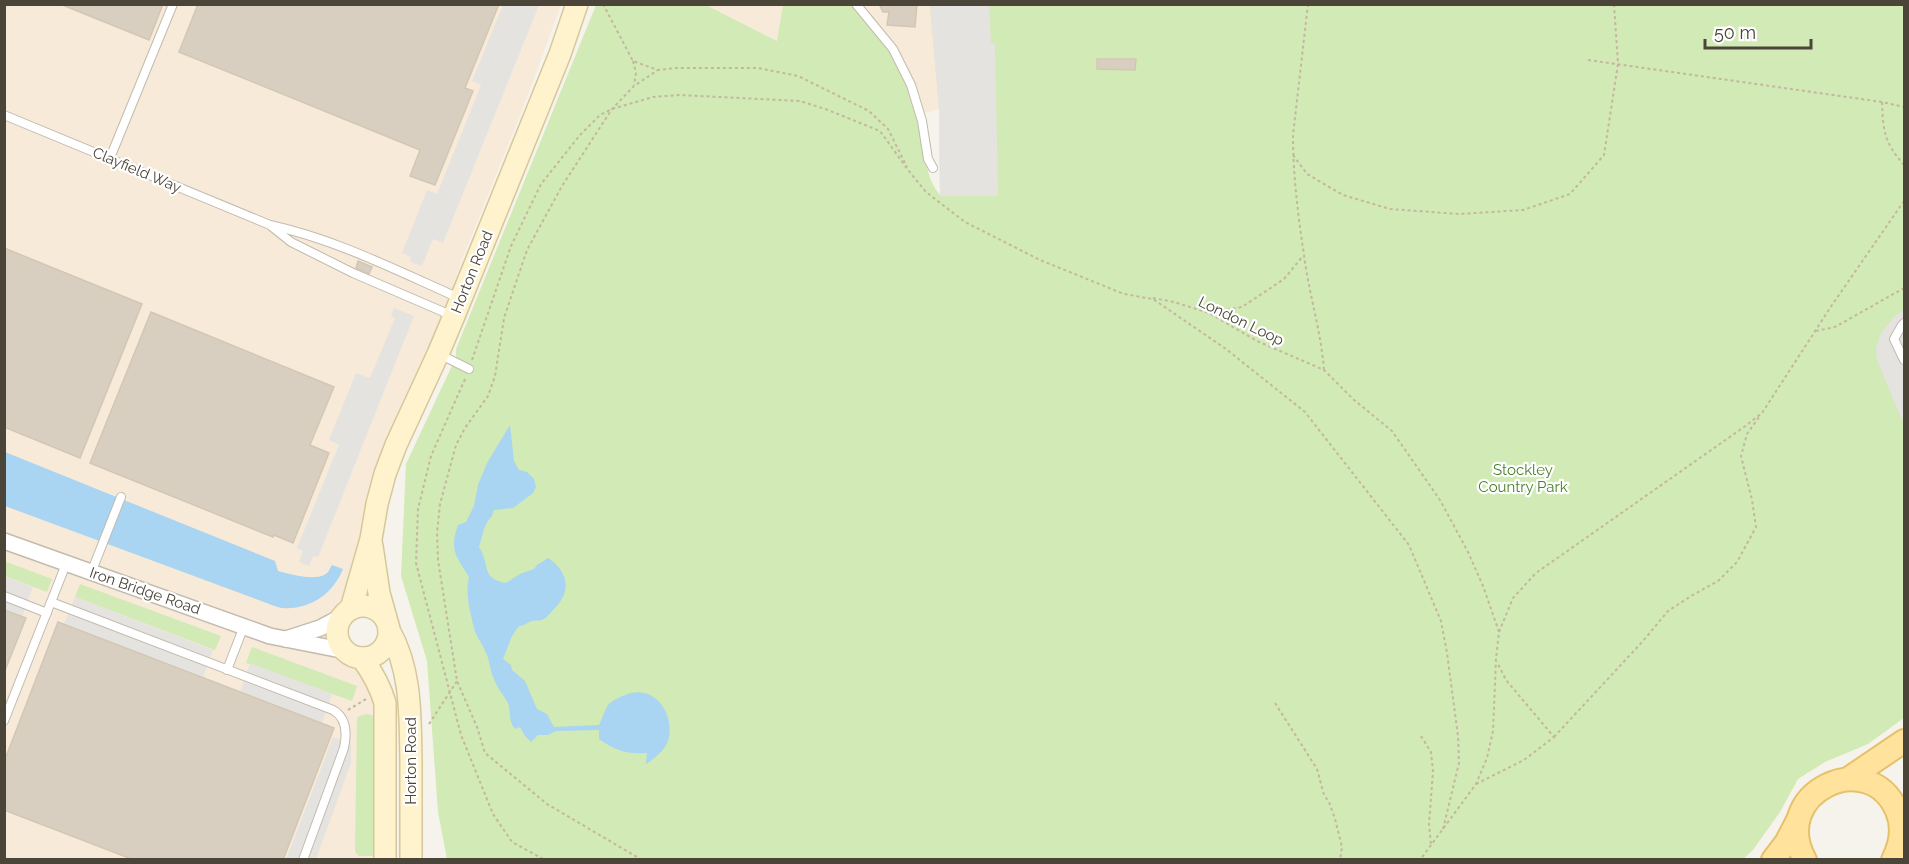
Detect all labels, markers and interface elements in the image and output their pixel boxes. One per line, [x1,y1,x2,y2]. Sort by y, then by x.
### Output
scale bar [1705,12,1812,50]
text: 50 m [1714,22,1756,43]
street label: Clayfield Way [90,143,184,197]
street label: Horton Road [447,228,497,316]
street label: London Loop [1195,293,1287,349]
park label: Stockley Country Park [1478,461,1568,496]
street label: Iron Bridge Road [87,564,203,618]
street label: Horton Road [402,717,420,805]

